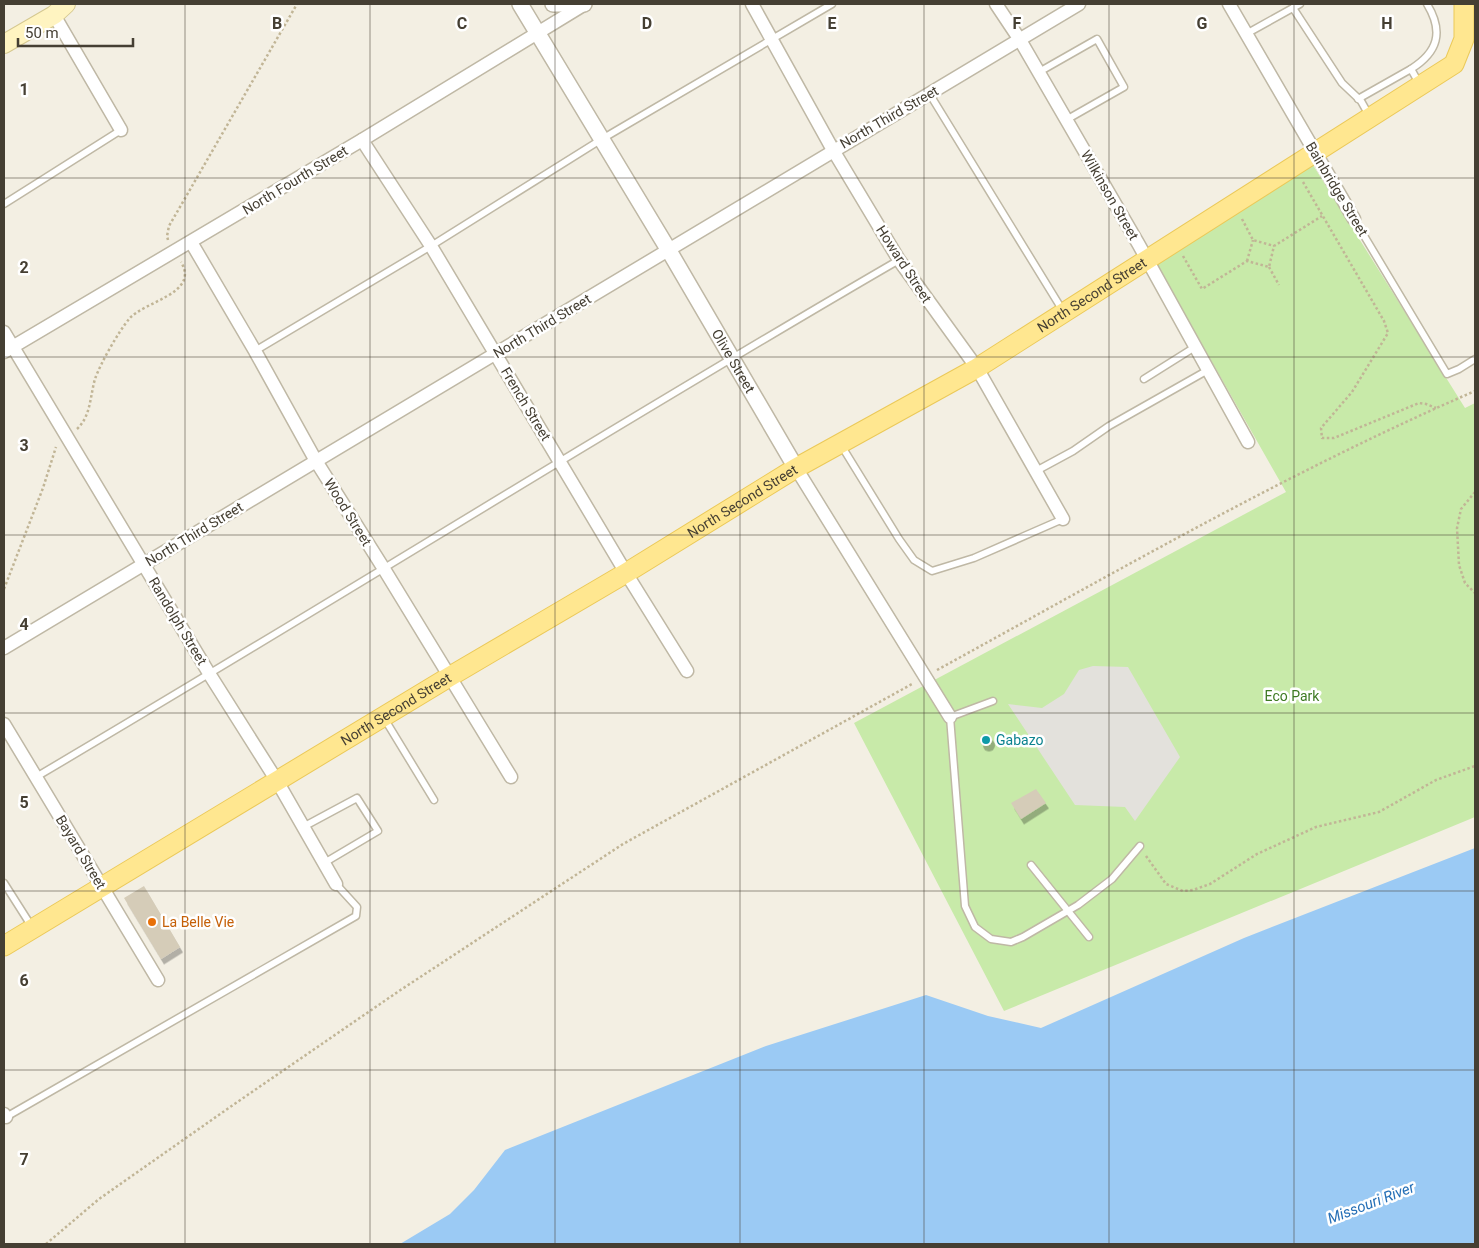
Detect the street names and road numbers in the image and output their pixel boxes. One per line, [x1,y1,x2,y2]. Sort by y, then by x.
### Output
street label: North Third Street [837,82,941,152]
street label: Bainbridge Street [1303,139,1372,239]
street label: North Fourth Street [239,142,351,218]
street label: Wilkinson Street [1078,147,1142,243]
street label: Howard Street [873,222,935,306]
street label: North Second Street [1034,254,1150,335]
street label: North Third Street [490,290,594,361]
street label: Olive Street [709,326,759,396]
street label: French Street [498,364,554,444]
street label: North Second Street [684,461,800,541]
street label: Wood Street [321,475,375,549]
street label: North Third Street [142,498,246,569]
street label: Randolph Street [146,574,211,668]
street label: North Second Street [338,669,454,749]
street label: Bayard Street [53,812,110,892]

